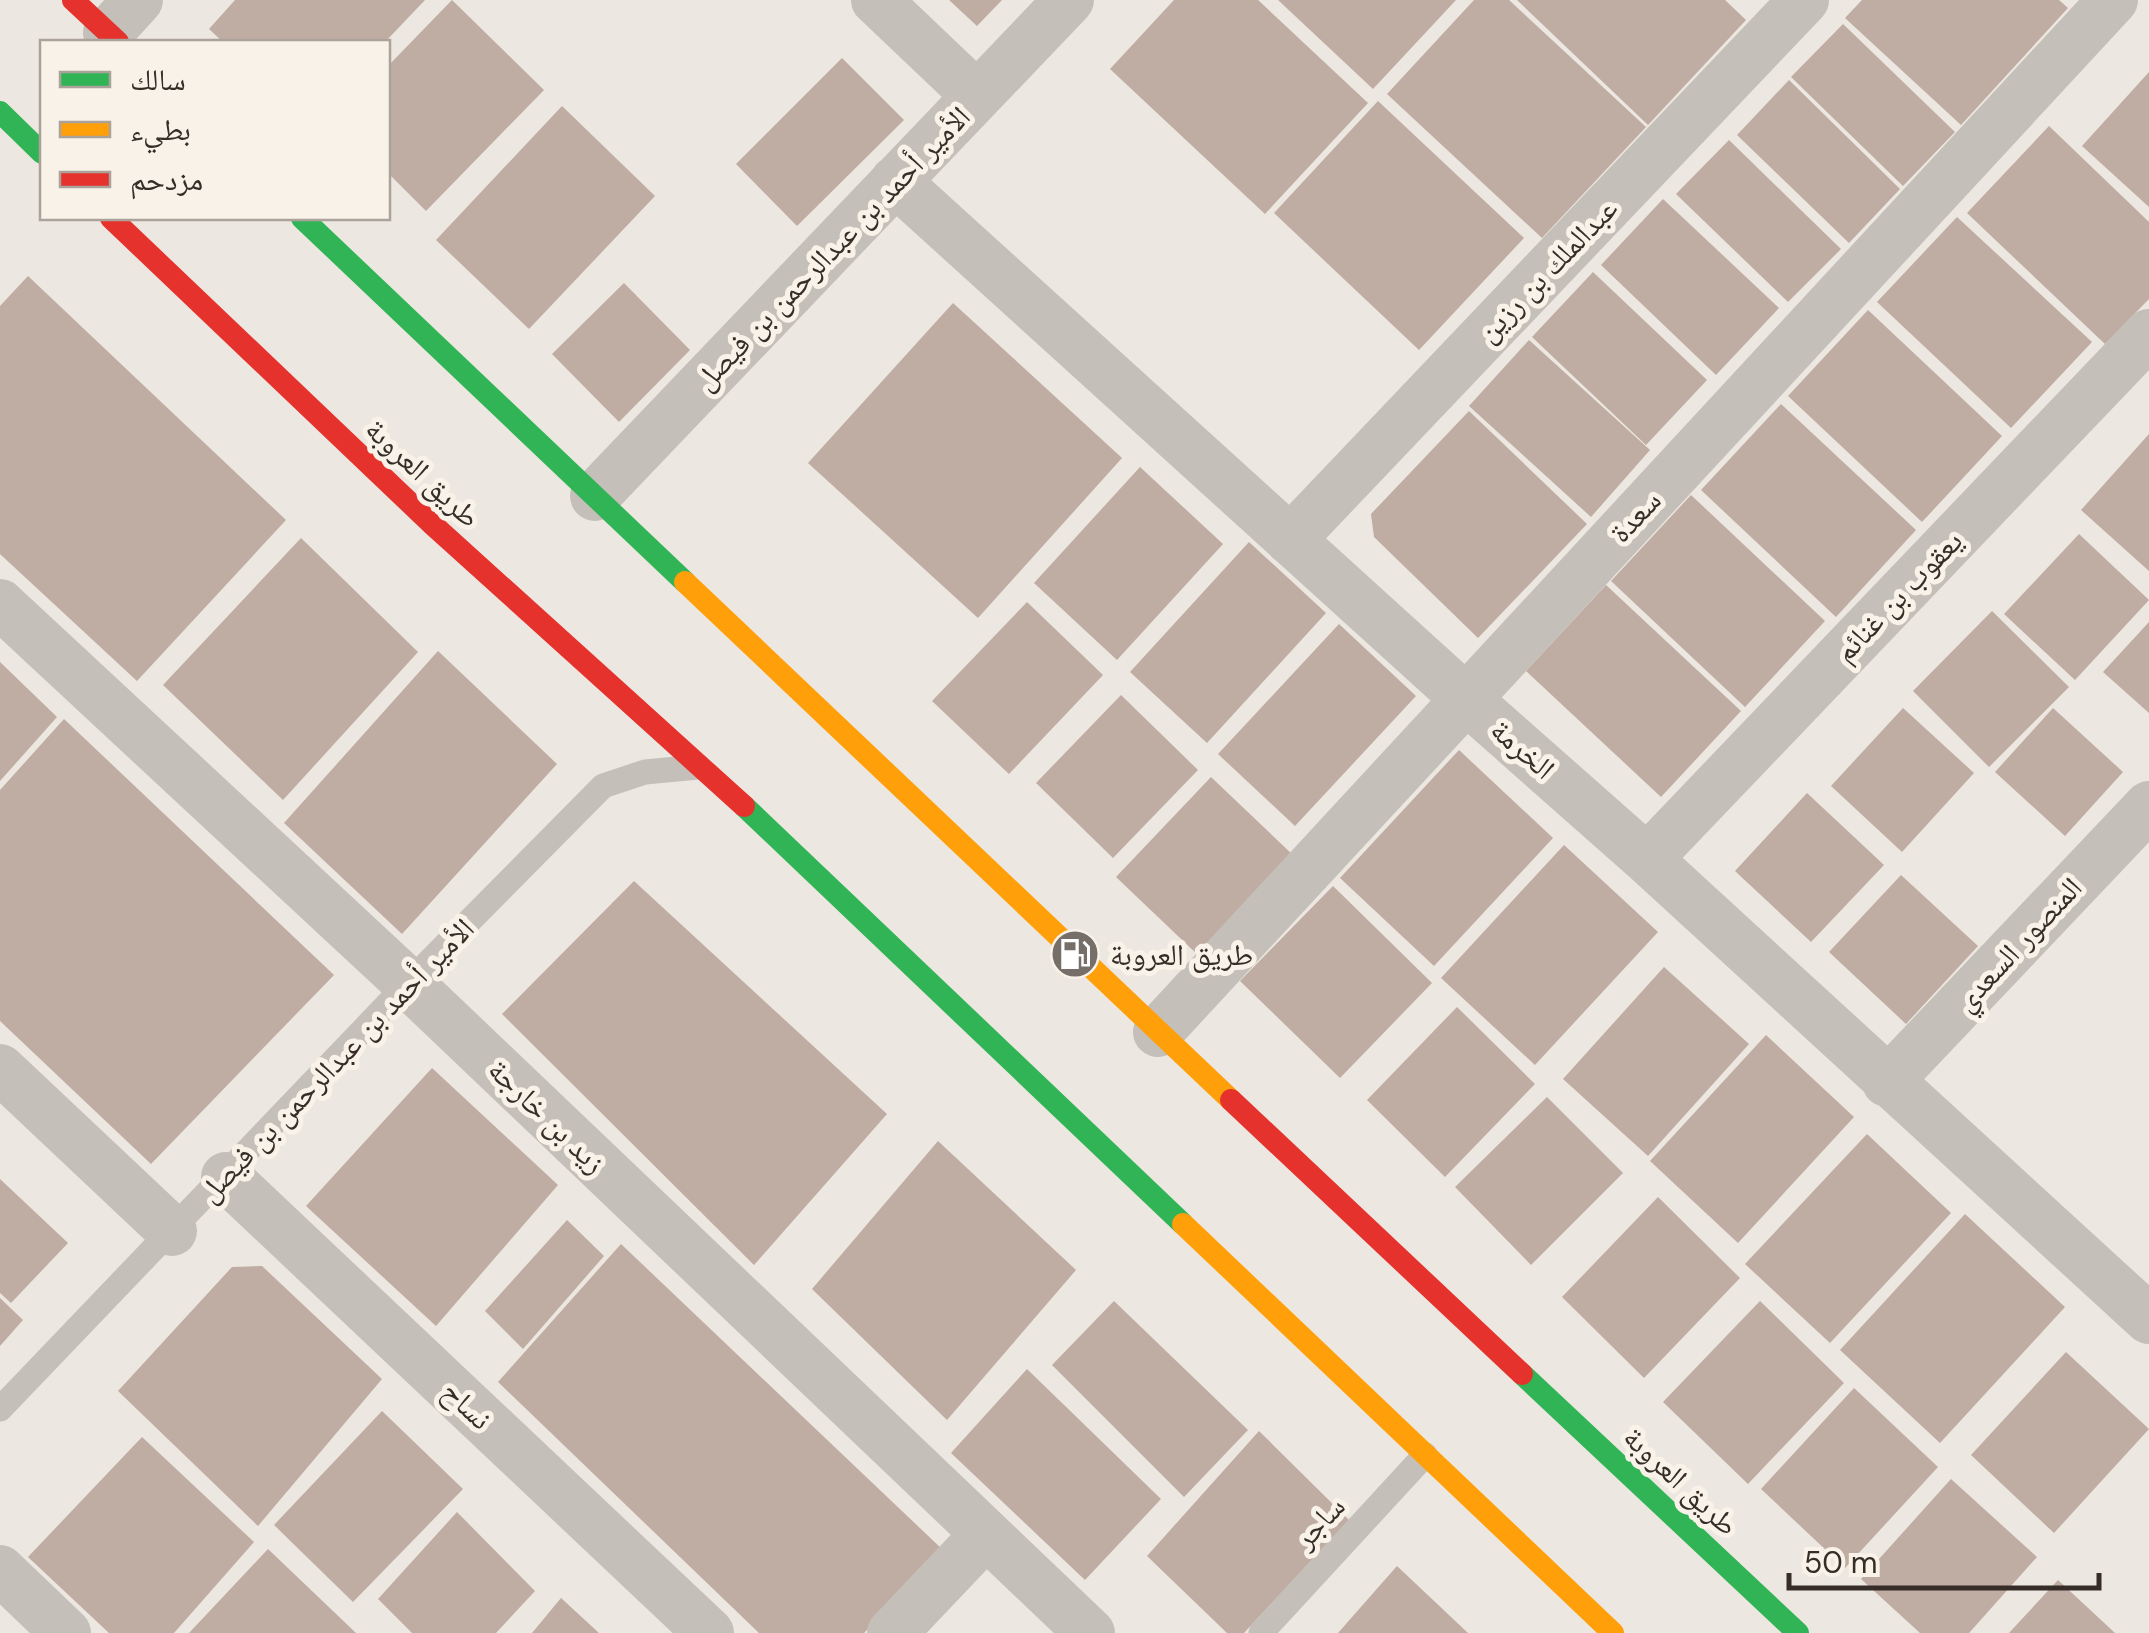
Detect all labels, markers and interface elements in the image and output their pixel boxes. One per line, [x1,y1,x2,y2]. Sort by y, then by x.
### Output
legend [40,40,390,220]
text: سالك [130,60,186,99]
street label: الأمير أحمد بن عبدالرحمن بن فيصل [686,97,978,399]
text: بطيء [130,110,191,154]
text: مزدحم [130,160,203,200]
street label: عبدالملك بن رزين [1468,189,1626,351]
street label: طريق العروبة [357,410,489,536]
street label: سعدة [1601,481,1669,551]
street label: يعقوب بن غنائم [1825,522,1971,671]
street label: الخرمة [1483,710,1563,788]
street label: المنصور السعدي [1946,868,2094,1023]
street label: الأمير أحمد بن عبدالرحمن بن فيصل [190,909,482,1211]
fuel station icon: طريق العروبة [1049,928,1101,980]
place label: طريق العروبة [1110,935,1253,974]
street label: زيد بن خارجة [480,1050,614,1182]
street label: نساح [434,1372,500,1438]
street label: طريق العروبة [1615,1418,1747,1544]
street label: ساجر [1284,1487,1353,1557]
scale bar [1789,1528,2099,1590]
text: 50 m [1804,1543,1878,1582]

